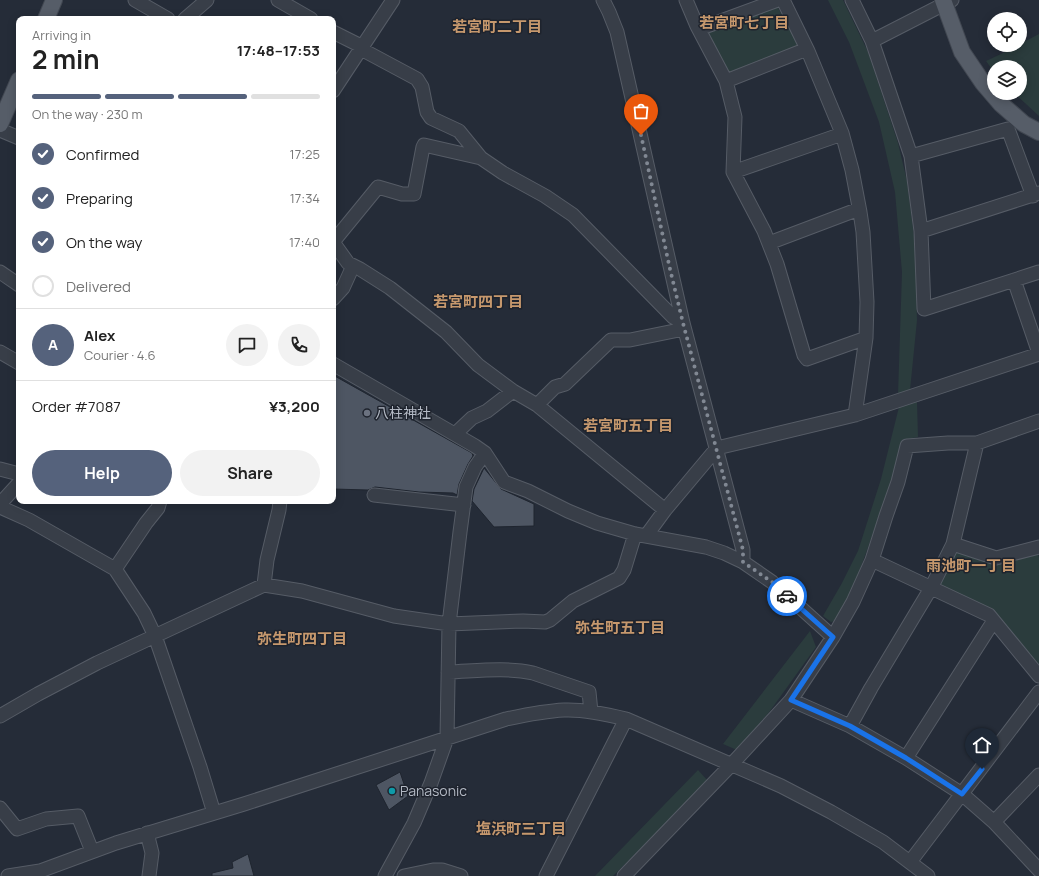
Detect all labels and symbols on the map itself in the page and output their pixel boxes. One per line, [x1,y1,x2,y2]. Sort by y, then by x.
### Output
district label: 若宮町七丁目 [699,12,789,33]
district label: 若宮町二丁目 [452,16,542,37]
pin [624,94,658,135]
district label: 若宮町四丁目 [433,291,523,312]
place label: 八柱神社 [375,403,431,422]
marker: 八柱神社 [362,408,372,418]
district label: 若宮町五丁目 [583,415,673,436]
district label: 雨池町一丁目 [926,555,1016,576]
courier [767,576,807,616]
district label: 弥生町五丁目 [575,617,665,638]
district label: 弥生町四丁目 [257,628,347,649]
pin [965,728,999,769]
place label: Panasonic [400,781,467,800]
marker: Panasonic [387,786,397,796]
district label: 塩浜町三丁目 [476,818,566,839]

